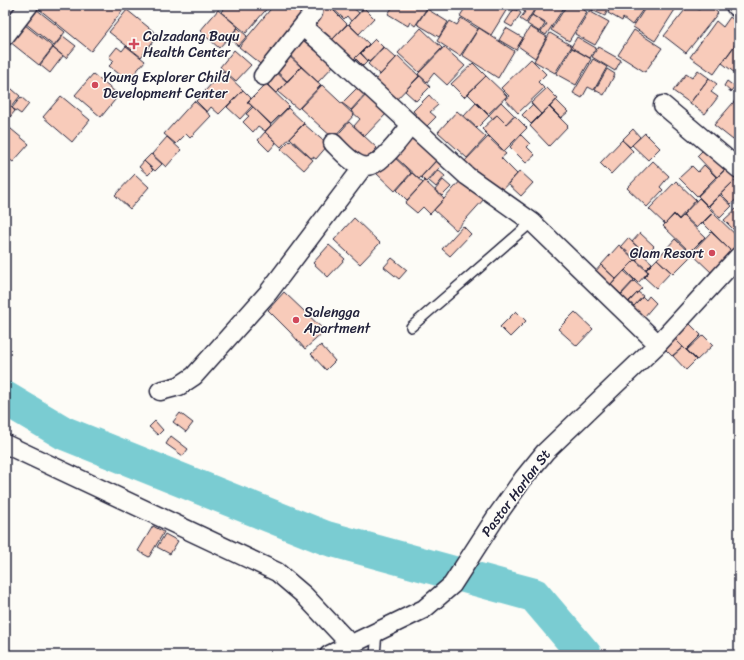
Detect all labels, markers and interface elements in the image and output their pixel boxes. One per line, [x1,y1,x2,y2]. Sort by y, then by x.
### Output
place label: Calzadang Bayu Health Center [143,24,240,65]
marker: Calzadang Bayu Health Center [128,38,140,50]
place label: Young Explorer Child Development Center [103,65,231,106]
marker: Young Explorer Child Development Center [90,80,100,90]
place label: Glam Resort [630,241,704,266]
marker: Glam Resort [707,248,717,258]
place label: Salengga Apartment [303,300,371,341]
marker: Salengga Apartment [291,315,301,325]
street label: Pastor Harlan St [475,444,557,542]

